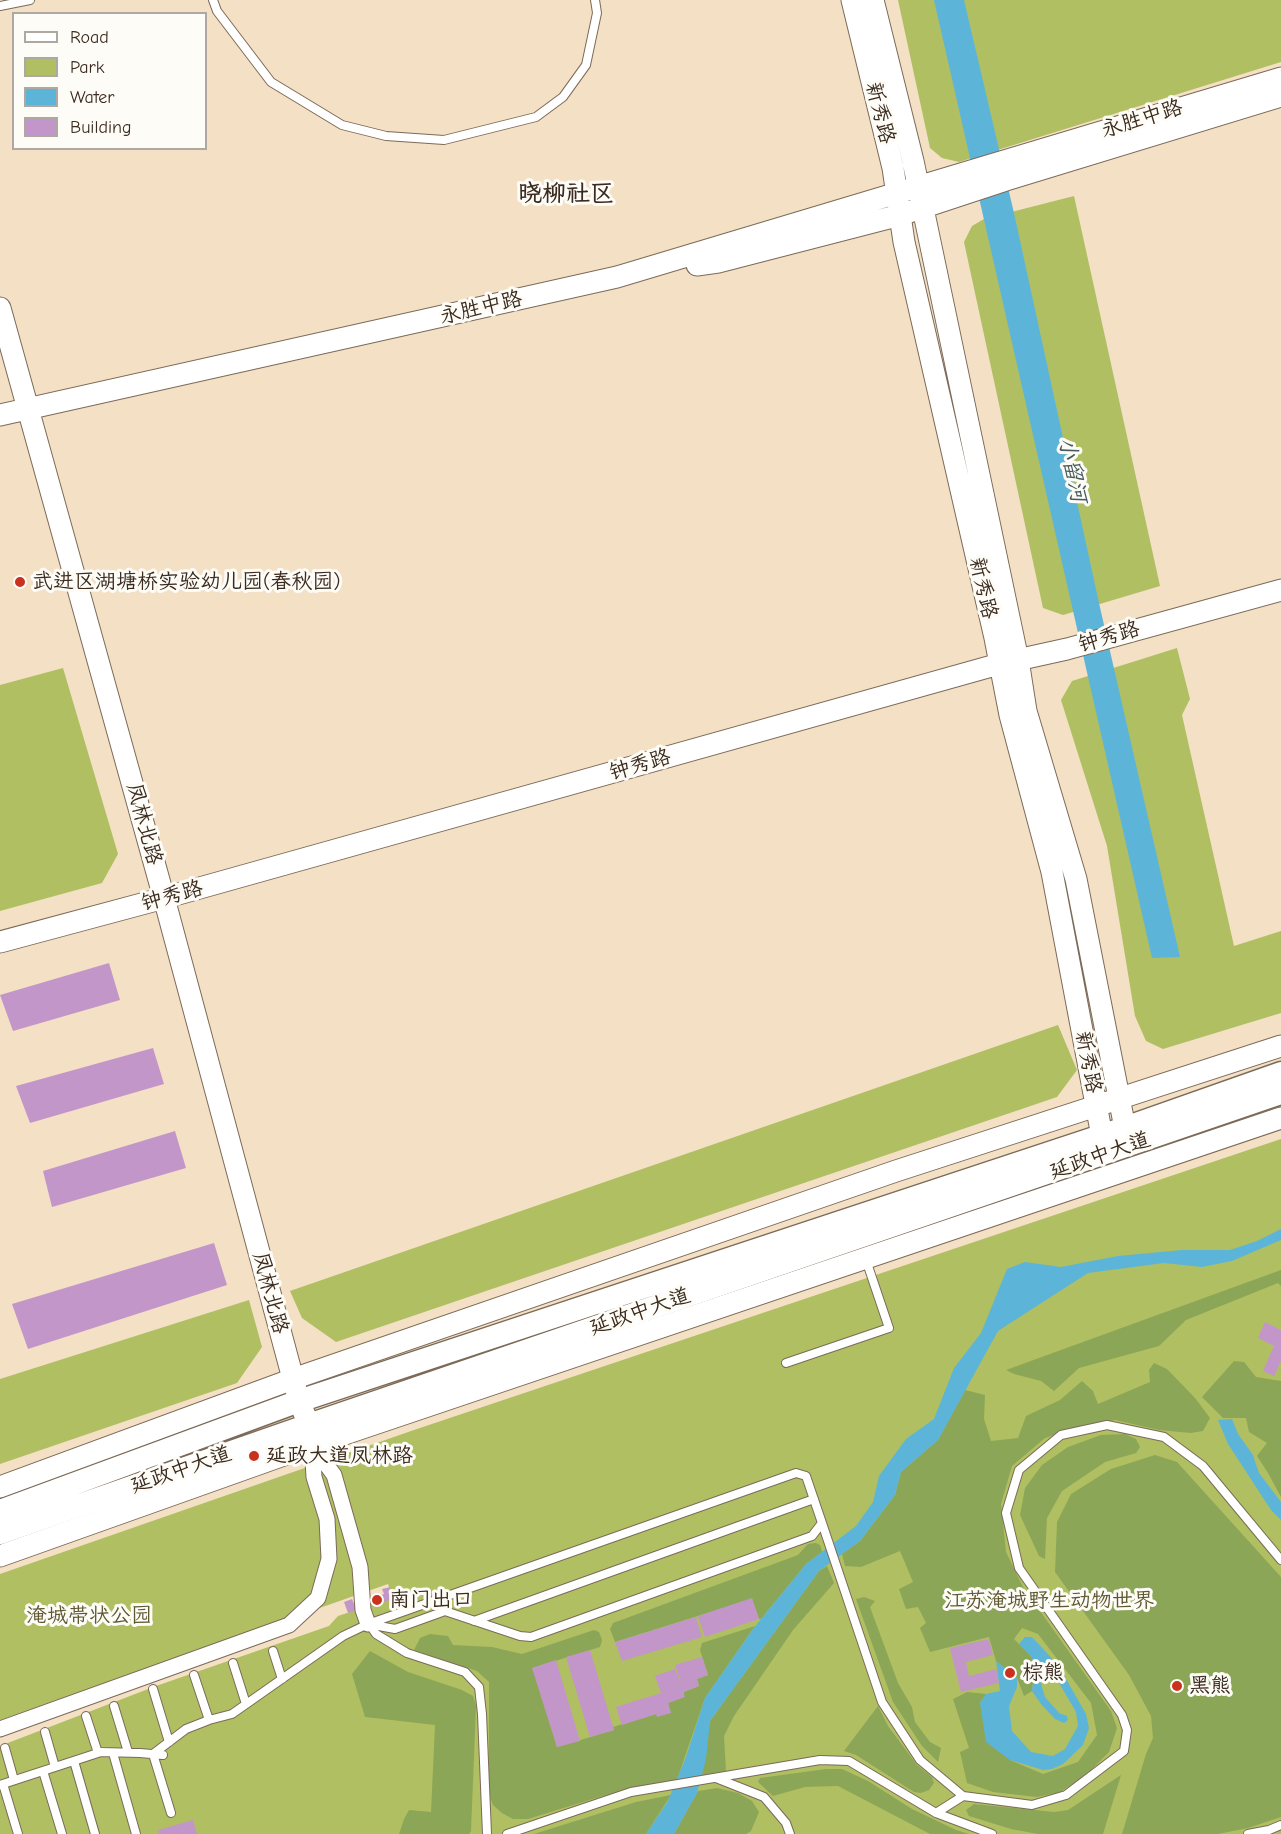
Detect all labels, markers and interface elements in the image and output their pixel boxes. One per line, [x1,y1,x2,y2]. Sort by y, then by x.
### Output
legend [12,12,207,150]
text: Road [70,27,109,48]
text: Park [70,57,104,78]
street label: 新秀路 [860,79,900,147]
text: Water [70,87,114,108]
street label: 永胜中路 [1098,95,1186,143]
text: Building [70,117,132,138]
district label: 晓柳社区 [518,180,614,208]
street label: 永胜中路 [437,286,525,330]
water label: 小留河 [1052,435,1092,505]
street label: 新秀路 [964,554,1002,622]
place label: 武进区湖塘桥实验幼儿园(春秋园) [32,569,341,595]
marker: 武进区湖塘桥实验幼儿园(春秋园) [13,575,27,589]
street label: 钟秀路 [1075,616,1143,658]
street label: 钟秀路 [606,744,674,786]
street label: 凤林北路 [121,780,167,868]
street label: 钟秀路 [138,876,206,916]
street label: 新秀路 [1070,1029,1106,1095]
street label: 延政中大道 [1046,1127,1154,1185]
street label: 凤林北路 [247,1249,293,1337]
street label: 延政中大道 [586,1283,694,1341]
street label: 延政中大道 [127,1441,235,1499]
place label: 延政大道凤林路 [266,1443,413,1469]
marker: 延政大道凤林路 [247,1449,261,1463]
place label: 南门出口 [389,1587,473,1613]
park label: 江苏淹城野生动物世界 [944,1588,1154,1614]
marker: 南门出口 [370,1593,384,1607]
park label: 淹城带状公园 [26,1603,152,1629]
place label: 棕熊 [1022,1660,1064,1686]
marker: 棕熊 [1003,1666,1017,1680]
place label: 黑熊 [1189,1673,1231,1699]
marker: 黑熊 [1170,1679,1184,1693]

